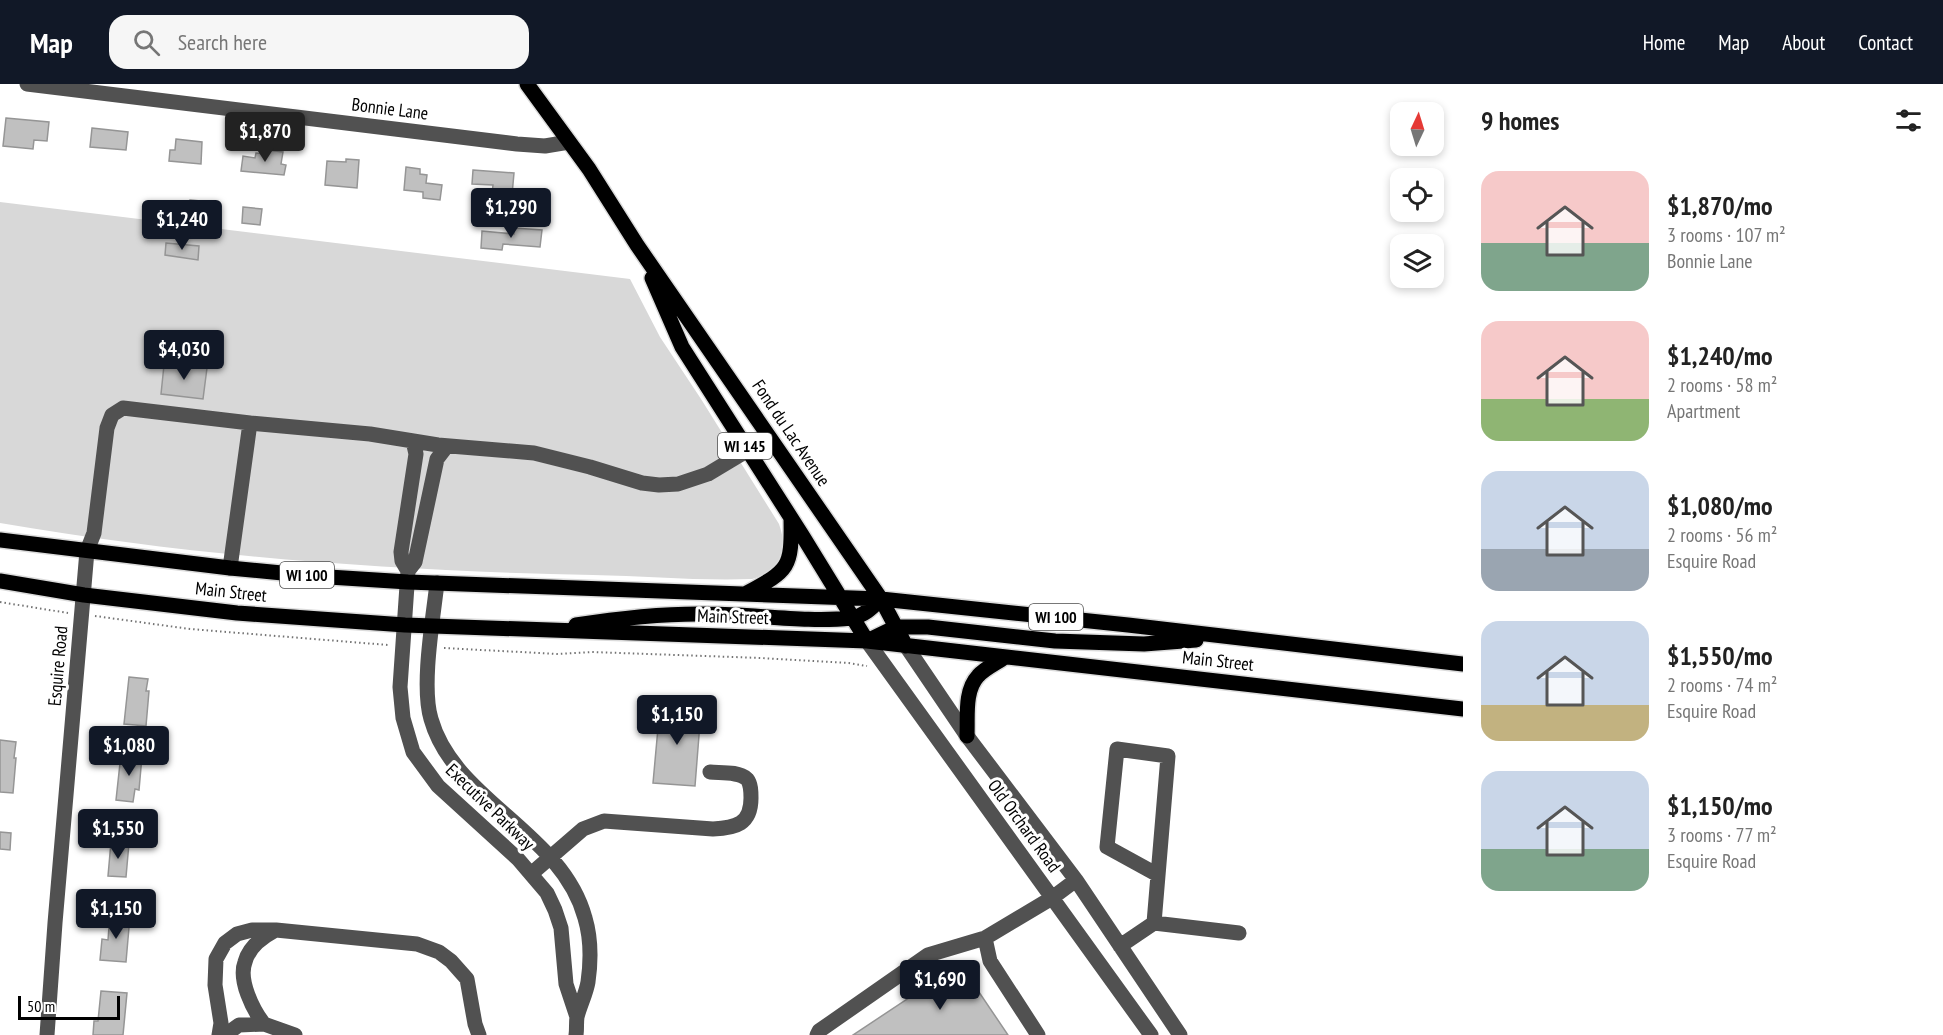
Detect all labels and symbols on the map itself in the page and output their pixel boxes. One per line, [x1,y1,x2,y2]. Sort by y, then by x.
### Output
street label: Bonnie Lane [350,92,430,125]
north arrow [1390,102,1444,156]
pin: $1,870 [216,112,314,163]
pin: $1,290 [462,188,560,239]
pin: $1,240 [133,200,231,251]
pin: $4,030 [135,330,233,381]
street label: Fond du Lac Avenue [747,375,835,490]
road number: WI 145 [718,433,772,459]
road number: WI 100 [280,562,334,588]
street label: Main Street [194,576,268,607]
street label: Main Street [697,604,769,629]
road number: WI 100 [1029,604,1083,630]
street label: Esquire Road [43,625,72,707]
street label: Main Street [1181,645,1255,676]
pin: $1,150 [628,695,726,746]
pin: $1,080 [80,726,178,777]
street label: Executive Parkway [441,759,540,855]
street label: Old Orchard Road [983,775,1066,877]
pin: $1,550 [69,809,167,860]
pin: $1,150 [67,889,165,940]
pin: $1,690 [891,960,989,1011]
scale bar [18,993,120,1020]

